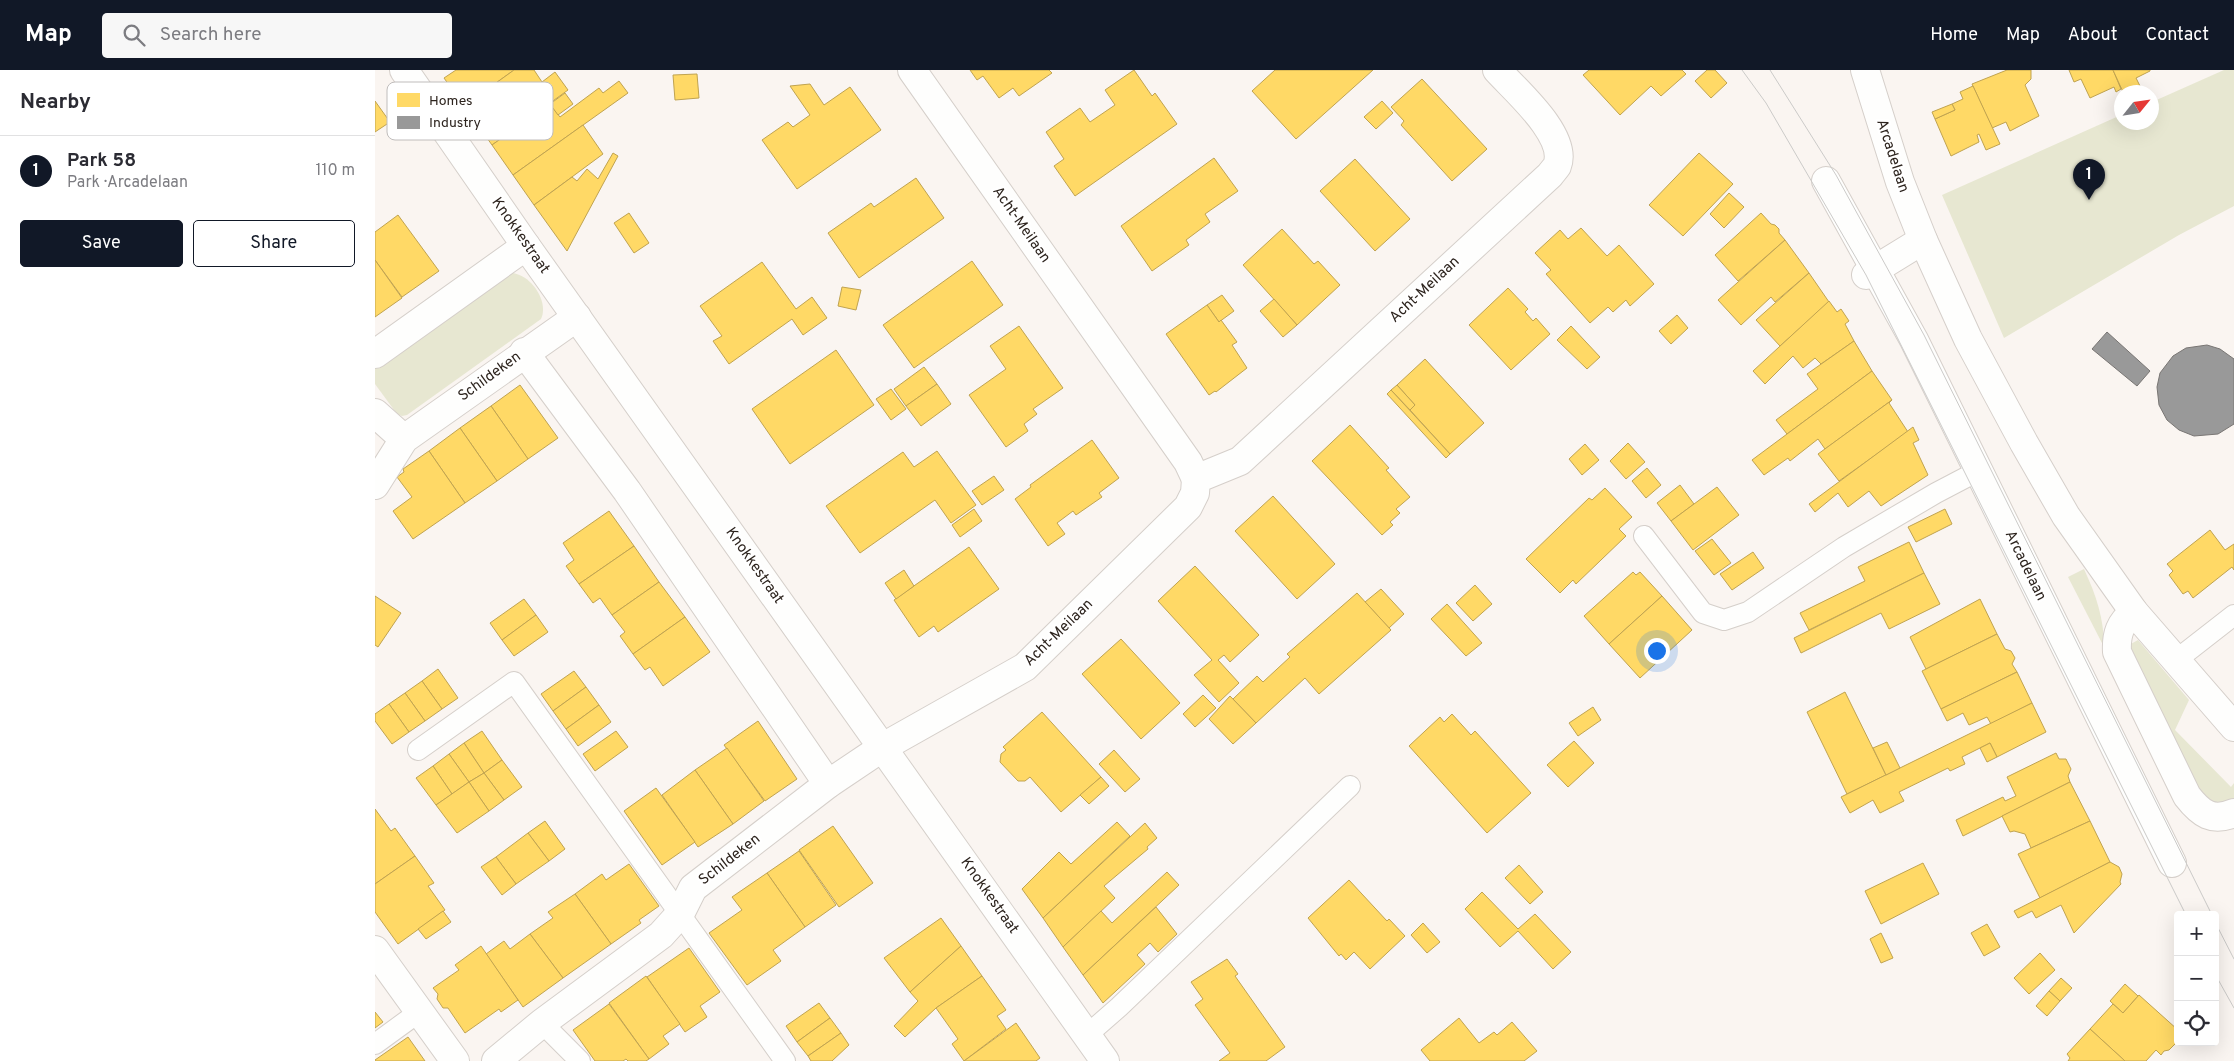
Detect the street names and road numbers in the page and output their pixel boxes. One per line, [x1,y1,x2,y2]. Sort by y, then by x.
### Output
street label: Arcadelaan [1871,117,1913,195]
street label: Acht-Meilaan [988,183,1054,267]
street label: Knokkestraat [487,194,553,278]
street label: Acht-Meilaan [1386,253,1464,327]
street label: Schildeken [455,348,525,406]
street label: Knokkestraat [721,524,787,608]
street label: Arcadelaan [2000,528,2050,604]
street label: Acht-Meilaan [1020,595,1098,671]
street label: Schildeken [695,830,765,890]
street label: Knokkestraat [956,854,1022,938]

